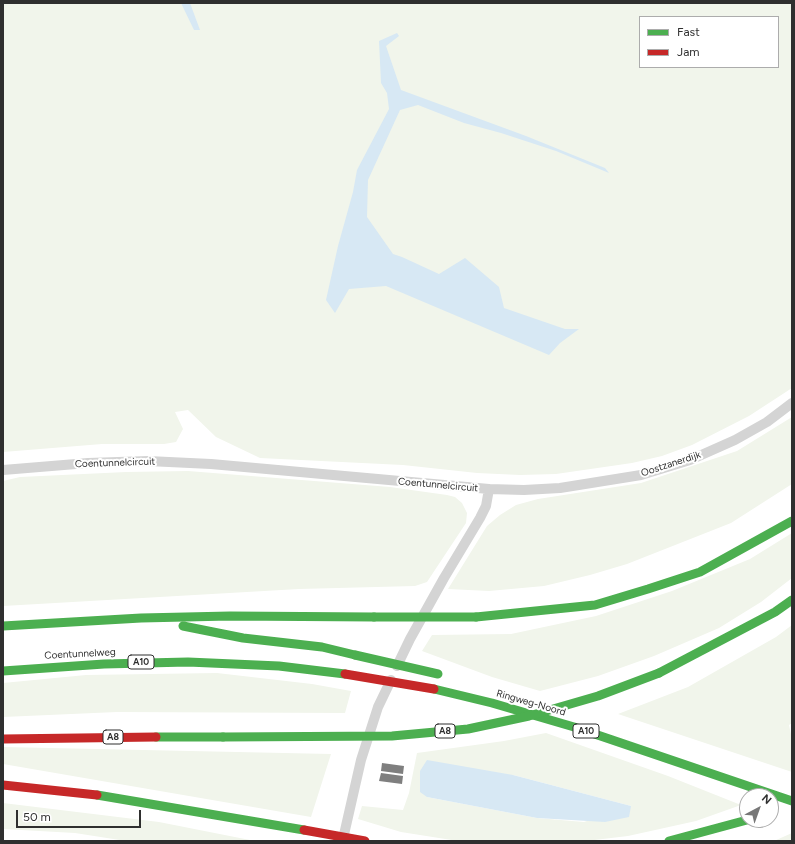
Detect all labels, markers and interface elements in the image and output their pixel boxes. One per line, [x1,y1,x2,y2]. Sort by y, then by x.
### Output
legend [639,16,779,68]
text: Fast [677,25,700,39]
text: Jam [677,45,700,59]
street label: Oostzanerdijk [640,449,702,479]
street label: Coentunnelcircuit [75,456,155,470]
street label: Coentunnelcircuit [397,476,479,494]
street label: Coentunnelweg [44,646,116,662]
road number: A10 [128,655,154,669]
street label: Ringweg-Noord [495,687,567,719]
road number: A8 [435,724,455,738]
road number: A10 [573,724,599,738]
road number: A8 [103,730,123,744]
north arrow [739,788,779,828]
text: N [759,792,774,807]
scale bar [18,802,143,828]
text: 50 m [23,810,51,824]

